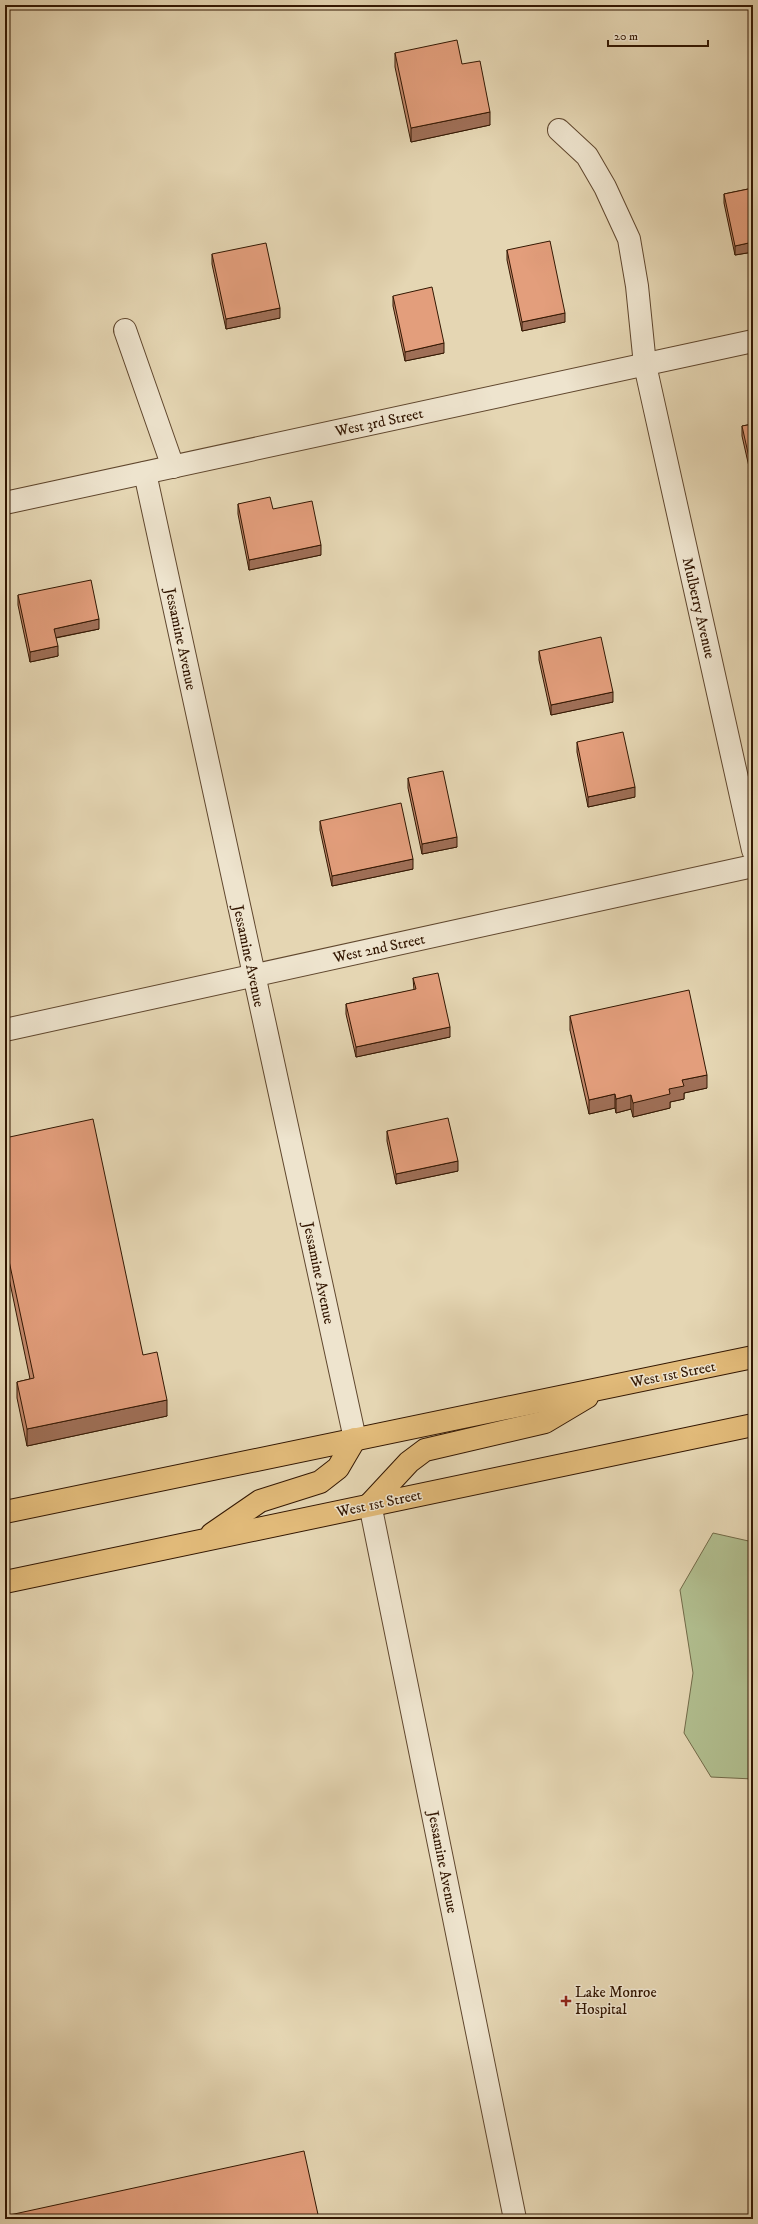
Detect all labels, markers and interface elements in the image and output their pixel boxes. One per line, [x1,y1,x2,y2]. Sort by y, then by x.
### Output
scale bar [608,22,708,48]
text: 20 m [614,29,638,44]
street label: West 3rd Street [332,404,425,441]
street label: Mulberry Avenue [678,556,719,661]
street label: Jessamine Avenue [160,584,201,692]
street label: Jessamine Avenue [228,901,269,1009]
street label: West 2nd Street [330,929,427,968]
street label: Jessamine Avenue [298,1218,339,1326]
street label: West 1st Street [628,1357,717,1392]
street label: West 1st Street [334,1485,423,1522]
street label: Jessamine Avenue [423,1807,462,1915]
place label: Lake Monroe Hospital [575,1983,657,2019]
marker: Lake Monroe Hospital [560,1995,572,2007]

